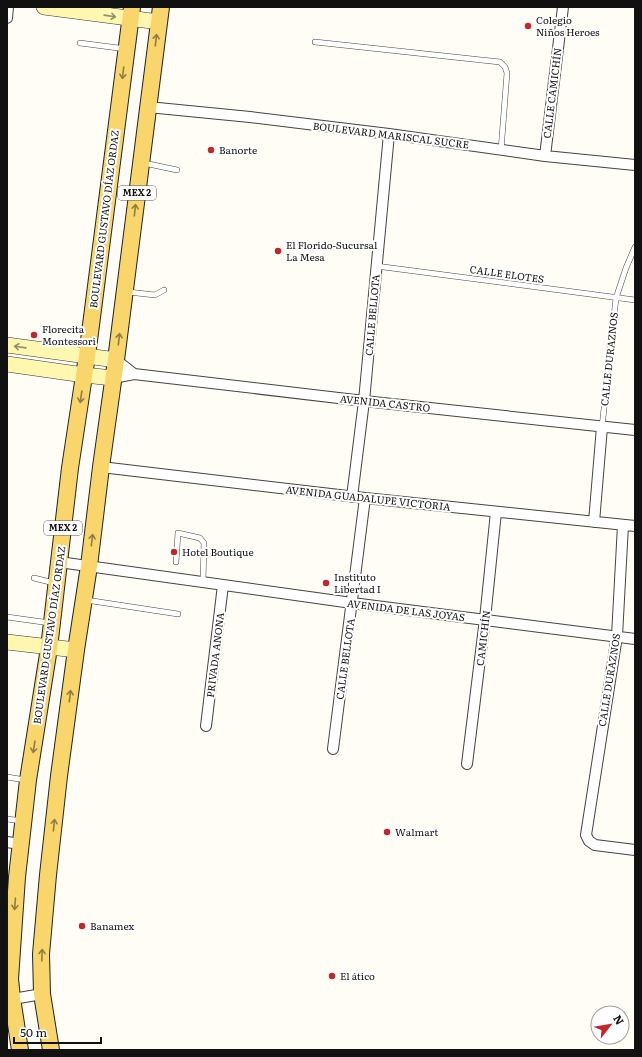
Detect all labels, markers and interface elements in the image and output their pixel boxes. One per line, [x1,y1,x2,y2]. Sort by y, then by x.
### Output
one-way arrow [103,12,116,20]
place label: Colegio Niños Heroes [536,12,600,39]
marker: Colegio Niños Heroes [523,21,533,31]
one-way arrow [152,34,160,47]
street label: CALLE CAMICHÍN [538,47,565,139]
one-way arrow [119,67,127,80]
street label: BOULEVARD MARISCAL SUCRE [312,117,470,152]
street label: BOULEVARD GUSTAVO DÍAZ ORDAZ [85,129,122,309]
place label: Banorte [219,142,257,157]
marker: Banorte [206,145,216,155]
road number: MEX 2 [118,186,156,200]
one-way arrow [131,204,139,217]
place label: El Florido-Sucursal La Mesa [286,237,378,264]
marker: El Florido-Sucursal La Mesa [273,246,283,256]
street label: CALLE ELOTES [469,261,545,286]
street label: CALLE BELLOTA [360,273,383,356]
street label: CALLE DURAZNOS [596,311,621,406]
place label: Florecita Montessori [42,321,96,348]
marker: Florecita Montessori [29,330,39,340]
one-way arrow [115,333,123,346]
one-way arrow [14,343,27,351]
one-way arrow [77,390,85,403]
street label: AVENIDA CASTRO [339,390,431,415]
street label: AVENIDA GUADALUPE VICTORIA [285,481,452,514]
road number: MEX 2 [44,521,82,535]
one-way arrow [88,534,96,547]
place label: Hotel Boutique [182,544,254,559]
street label: BOULEVARD GUSTAVO DÍAZ ORDAZ [29,545,68,725]
marker: Hotel Boutique [169,547,179,557]
place label: Instituto Libertad I [334,569,381,596]
marker: Instituto Libertad I [321,578,331,588]
street label: AVENIDA DE LAS JOYAS [346,595,466,624]
street label: CAMICHÍN [472,609,493,667]
street label: PRIVADA ANONA [202,611,227,698]
street label: CALLE BELLOTA [331,617,358,700]
street label: CALLE DURAZNOS [594,632,623,728]
one-way arrow [66,690,73,703]
one-way arrow [29,741,37,754]
one-way arrow [50,819,58,832]
place label: Walmart [395,824,438,839]
marker: Walmart [382,827,392,837]
one-way arrow [11,897,18,910]
place label: Banamex [90,918,135,933]
marker: Banamex [77,921,87,931]
one-way arrow [38,949,46,962]
place label: El ático [340,968,375,983]
marker: El ático [327,971,337,981]
north arrow [590,1005,630,1045]
text: N [610,1011,629,1027]
scale bar [14,1019,101,1045]
text: 50 m [20,1023,47,1041]

